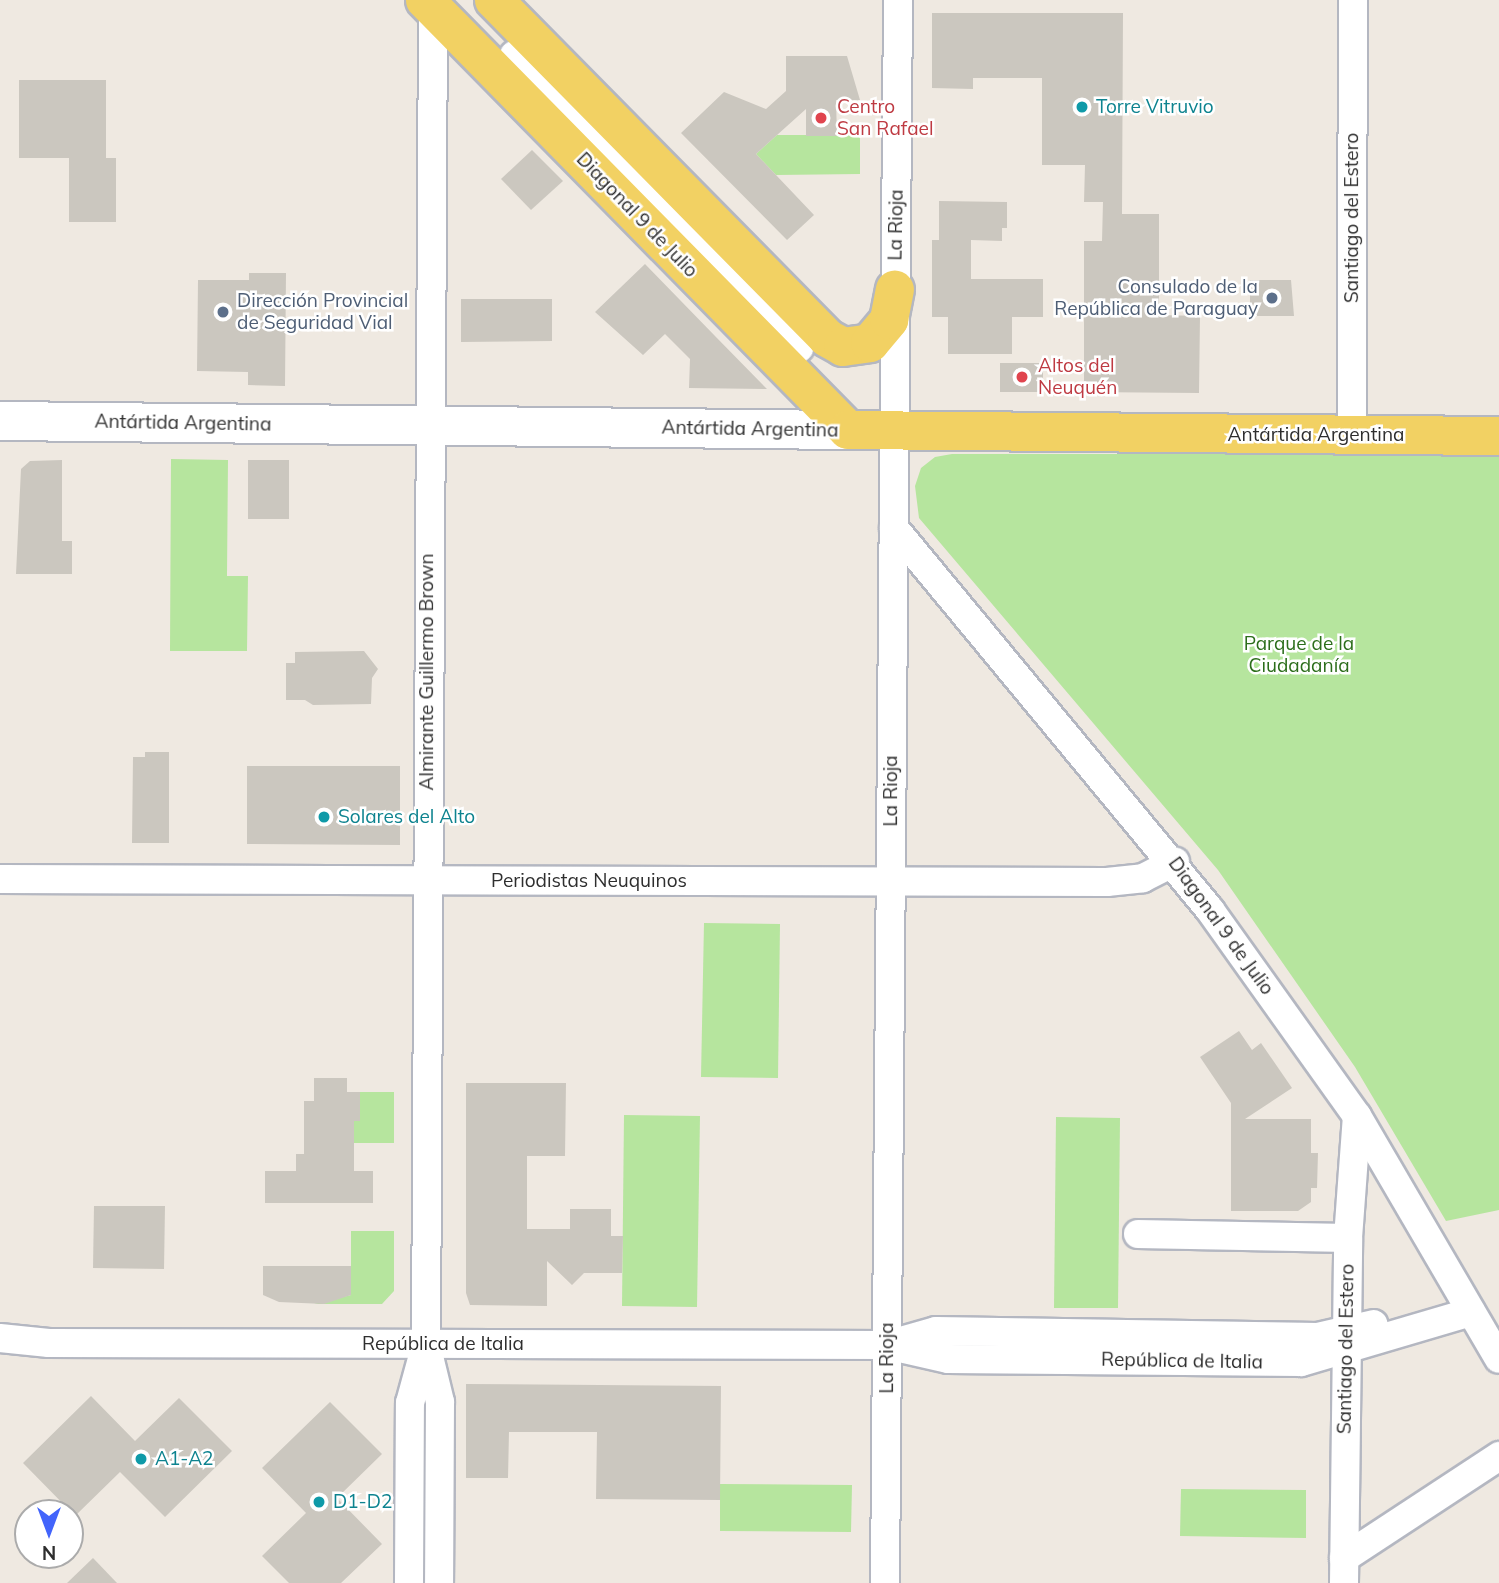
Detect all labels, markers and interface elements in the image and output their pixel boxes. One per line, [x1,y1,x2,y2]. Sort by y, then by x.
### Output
place label: Centro San Rafael [837,96,933,140]
place label: Torre Vitruvio [1096,96,1214,118]
marker: Torre Vitruvio [1074,99,1090,115]
marker: Centro San Rafael [811,108,831,128]
street label: Santiago del Estero [1341,133,1363,303]
street label: Diagonal 9 de Julio [572,148,702,282]
street label: La Rioja [884,189,908,261]
place label: Consulado de la República de Paraguay [1054,276,1258,320]
place label: Dirección Provincial de Seguridad Vial [237,290,408,334]
marker: Consulado de la República de Paraguay [1264,290,1280,306]
marker: Dirección Provincial de Seguridad Vial [215,304,231,320]
place label: Altos del Neuquén [1038,355,1117,399]
marker: Altos del Neuquén [1012,367,1032,387]
street label: Antártida Argentina [94,410,272,436]
street label: Antártida Argentina [661,416,839,442]
street label: Antártida Argentina [1228,424,1404,446]
street label: Almirante Guillermo Brown [416,553,438,791]
park label: Parque de la Ciudadanía [1244,633,1354,677]
street label: La Rioja [880,755,902,827]
place label: Solares del Alto [338,806,475,828]
marker: Solares del Alto [316,809,332,825]
street label: Diagonal 9 de Julio [1163,853,1279,999]
street label: Periodistas Neuquinos [491,870,687,892]
street label: Santiago del Estero [1333,1264,1359,1434]
street label: La Rioja [876,1322,898,1394]
street label: República de Italia [362,1333,524,1355]
street label: República de Italia [1101,1348,1263,1374]
place label: A1-A2 [155,1448,213,1470]
marker: A1-A2 [133,1451,149,1467]
place label: D1-D2 [333,1491,392,1513]
marker: D1-D2 [311,1494,327,1510]
north arrow [14,1499,84,1569]
text: N [42,1541,56,1565]

